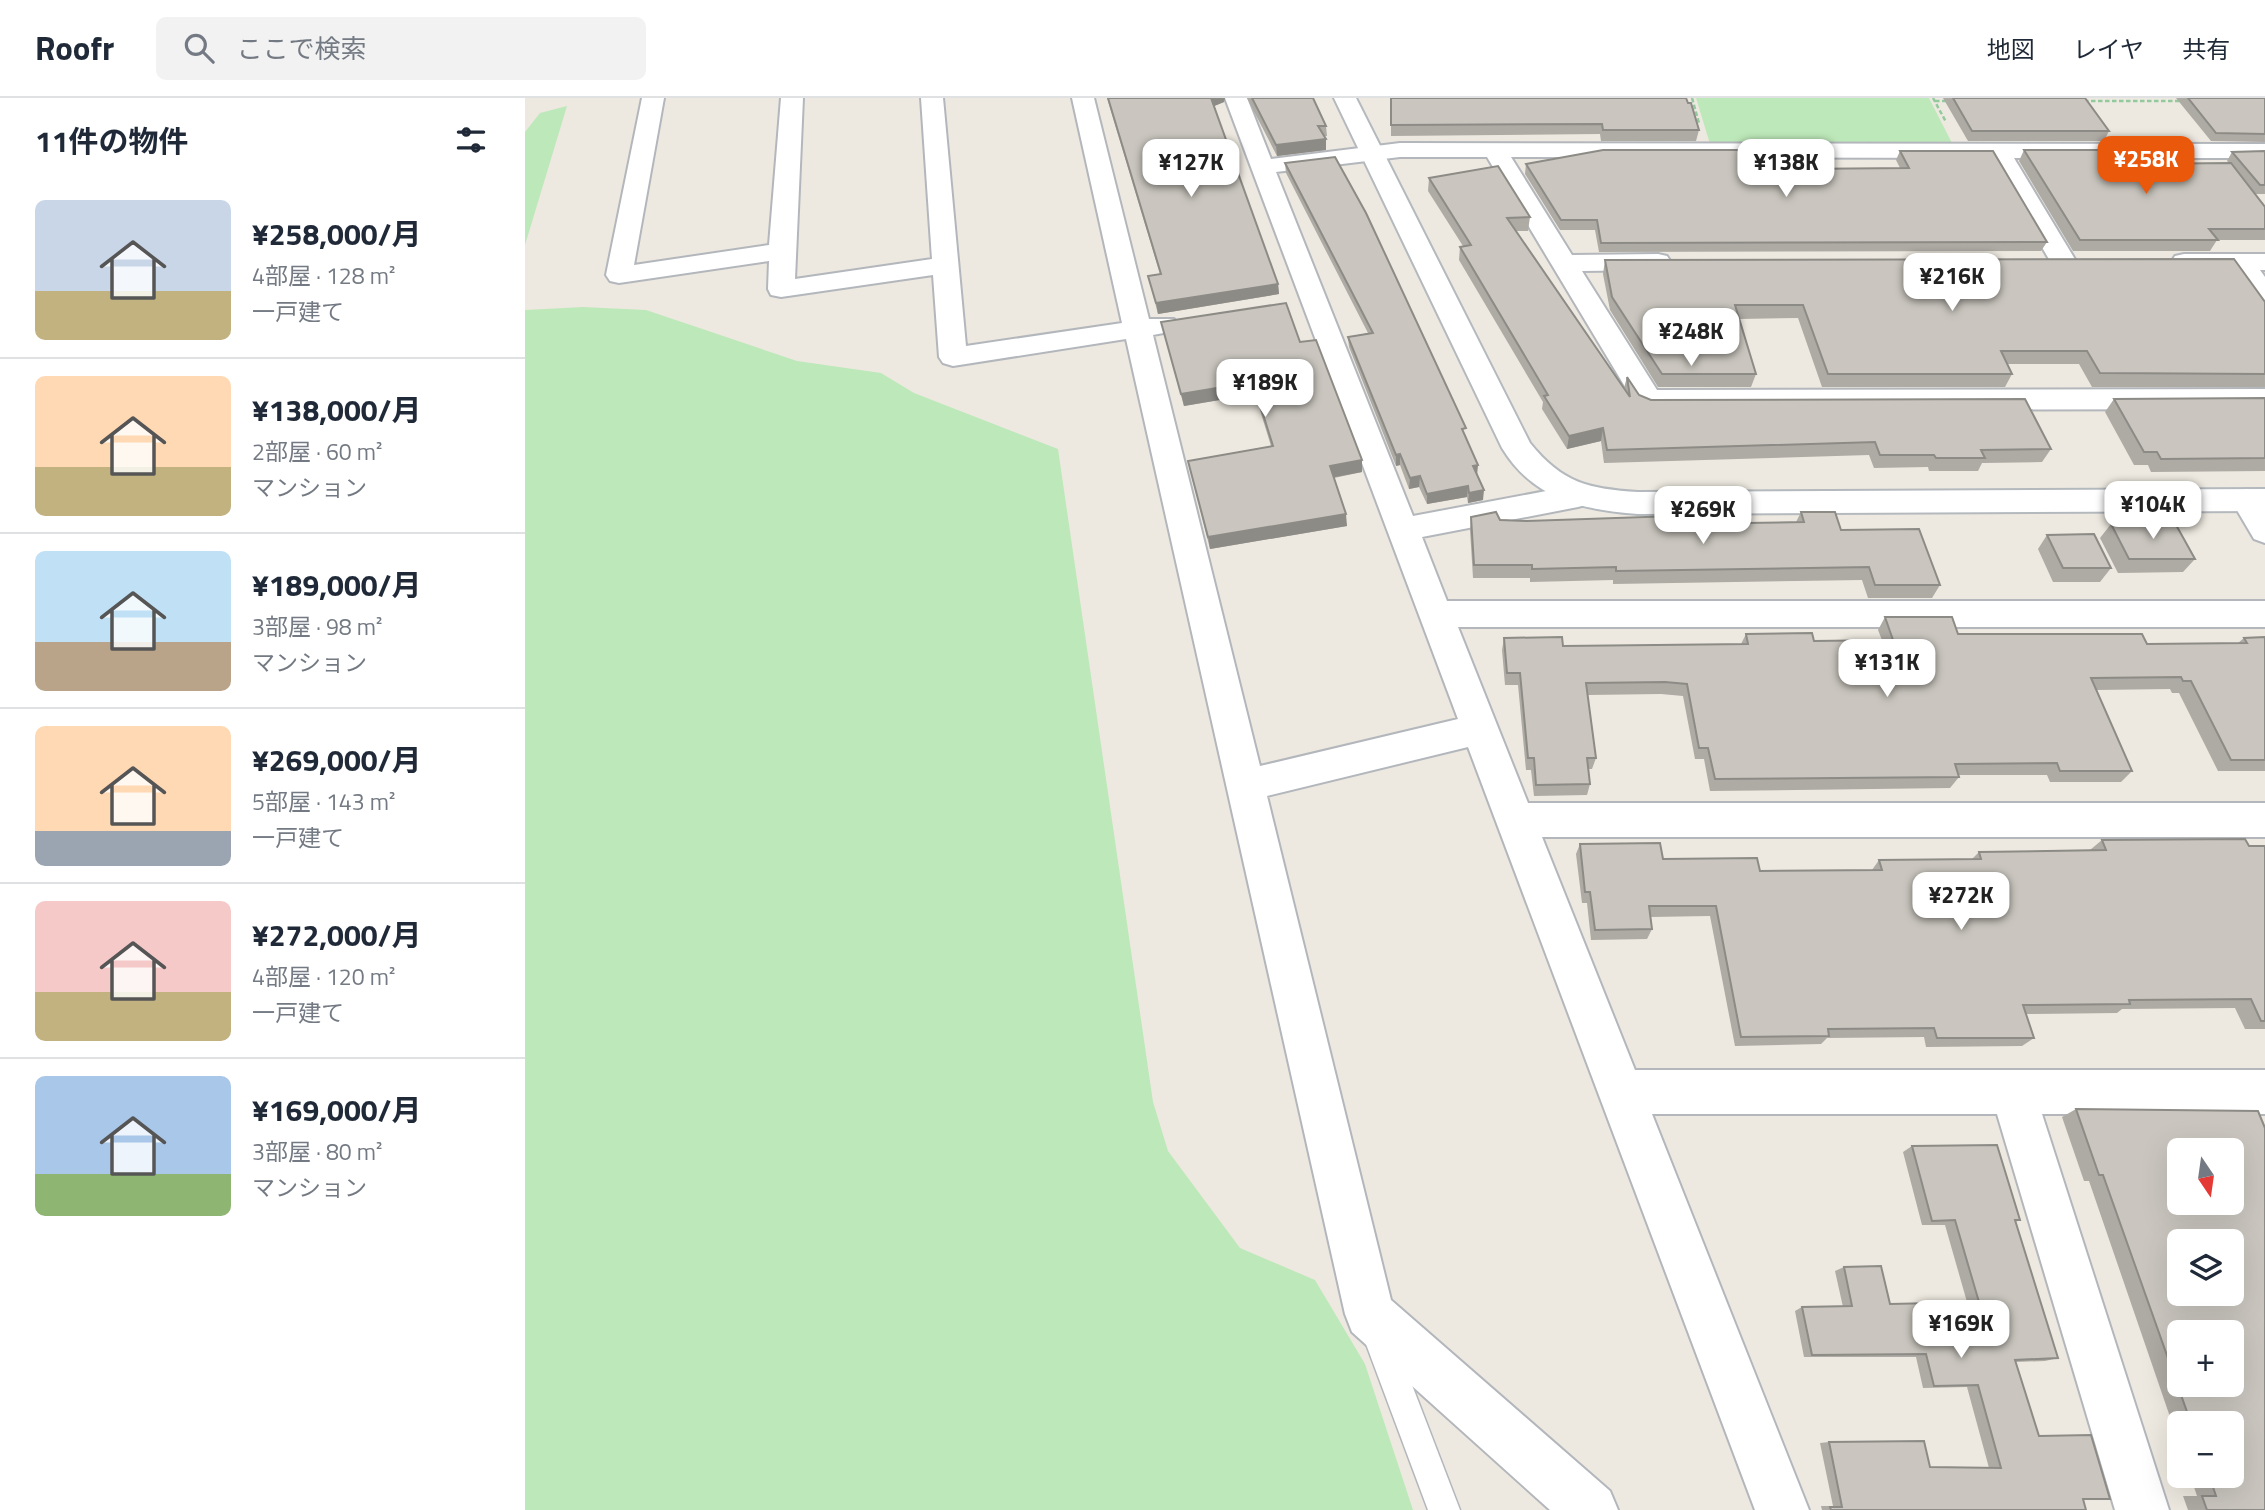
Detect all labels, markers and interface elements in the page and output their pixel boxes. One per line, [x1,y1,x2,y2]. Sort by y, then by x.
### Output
search box [156,17,646,80]
text: Roofr [35,23,114,73]
icon: search [180,29,218,67]
text: ここで検索 [236,29,366,68]
text: 地図 [1987,31,2035,67]
text: レイヤ [2073,31,2144,67]
text: 共有 [2182,31,2230,67]
text: 11件の物件 [35,118,189,164]
icon: filters [452,121,490,159]
pin: ¥258K [2097,136,2195,196]
pin: ¥127K [1142,140,1240,199]
pin: ¥138K [1737,140,1835,199]
text: ¥258K [2113,141,2179,176]
text: ¥127K [1158,144,1224,179]
text: ¥138K [1753,144,1819,179]
text: ¥258,000/月 [252,211,421,257]
icon: home [91,228,175,312]
pin: ¥216K [1903,254,2001,313]
text: 4部屋 · 128 m² [252,258,395,293]
text: ¥216K [1919,258,1985,293]
text: 一戸建て [252,294,344,329]
pin: ¥248K [1642,308,1740,368]
text: ¥248K [1658,313,1724,348]
pin: ¥189K [1216,360,1314,419]
text: ¥189K [1232,364,1298,399]
text: ¥138,000/月 [252,387,421,433]
icon: home [91,404,175,488]
text: 2部屋 · 60 m² [252,434,382,469]
text: マンション [252,470,367,505]
pin: ¥104K [2104,482,2202,541]
pin: ¥269K [1654,486,1752,546]
text: ¥104K [2120,486,2186,521]
text: ¥269K [1670,491,1736,526]
text: ¥189,000/月 [252,562,421,608]
icon: home [91,579,175,663]
text: 3部屋 · 98 m² [252,609,382,644]
pin: ¥131K [1838,640,1936,699]
text: ¥131K [1854,644,1920,679]
text: マンション [252,645,367,680]
text: ¥269,000/月 [252,737,421,783]
icon: home [91,754,175,838]
text: 5部屋 · 143 m² [252,784,395,819]
text: 一戸建て [252,820,344,855]
pin: ¥272K [1912,872,2010,932]
text: ¥272K [1928,877,1994,912]
text: ¥272,000/月 [252,912,421,958]
icon: home [91,929,175,1013]
text: 4部屋 · 120 m² [252,959,395,994]
text: 一戸建て [252,995,344,1030]
text: ¥169,000/月 [252,1087,421,1133]
icon: home [91,1104,175,1188]
text: 3部屋 · 80 m² [252,1134,382,1169]
north arrow [2167,1138,2243,1214]
map controls [2167,1138,2244,1488]
text: マンション [252,1170,367,1205]
button: layers [2167,1229,2244,1306]
pin: ¥169K [1912,1300,2010,1360]
text: ¥169K [1928,1305,1994,1340]
button: + [2167,1320,2244,1397]
button: − [2167,1411,2244,1488]

